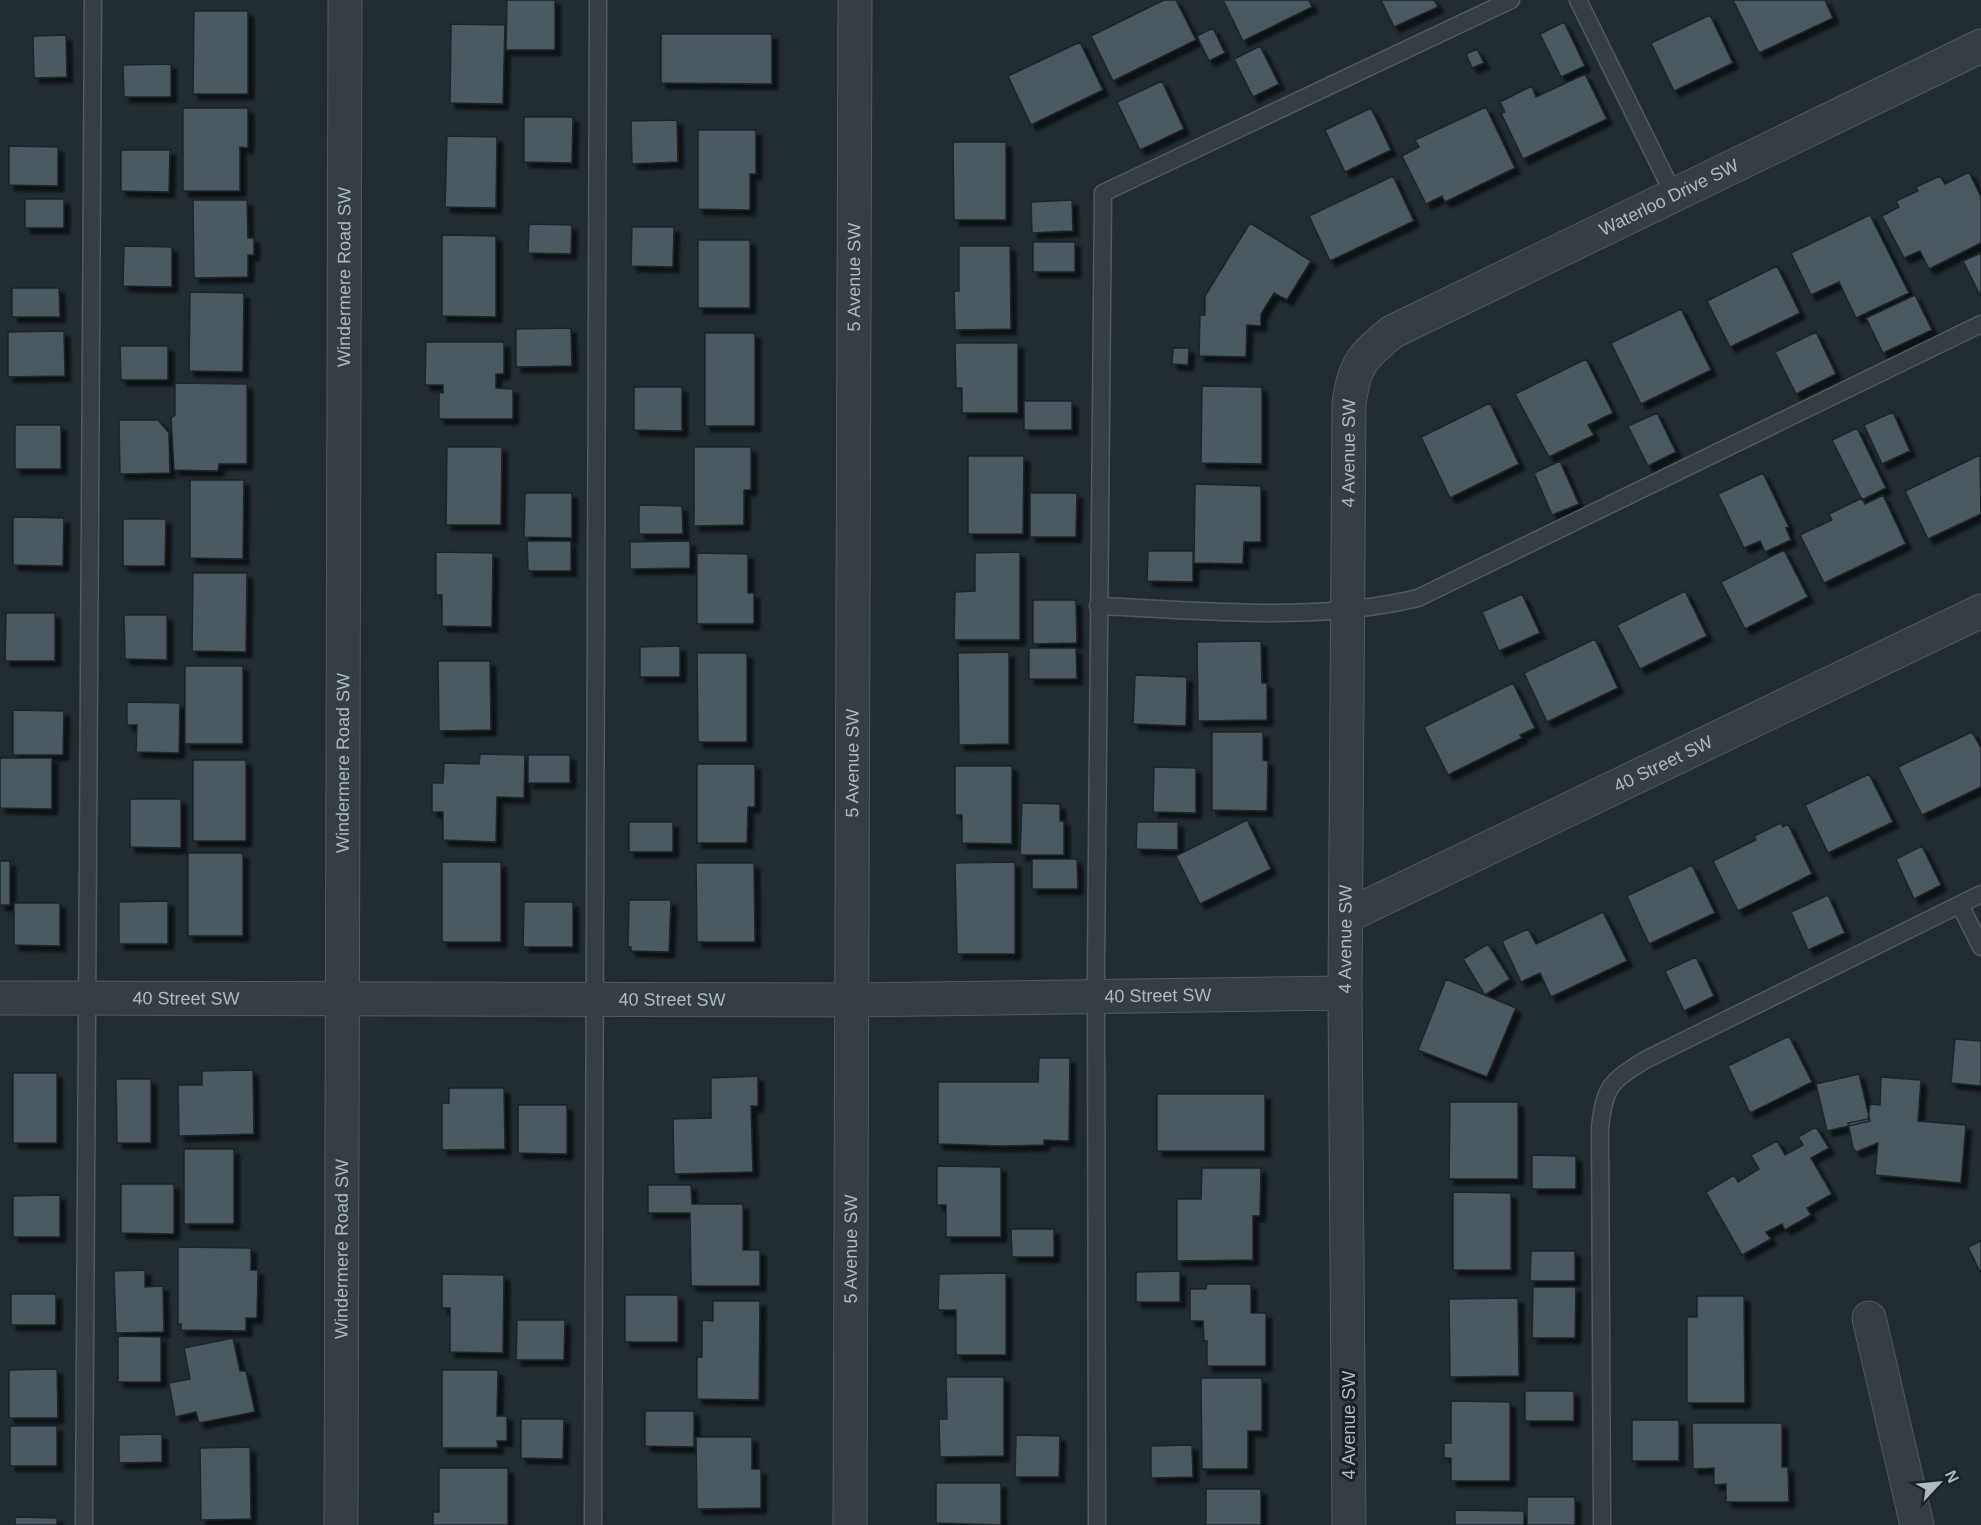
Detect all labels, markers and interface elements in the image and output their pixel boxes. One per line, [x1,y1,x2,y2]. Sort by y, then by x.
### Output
street label: Waterloo Drive SW [1596,155,1742,240]
street label: Windermere Road SW [334,187,355,367]
street label: 5 Avenue SW [844,223,864,331]
street label: 4 Avenue SW [1338,399,1359,508]
street label: Windermere Road SW [333,673,353,853]
street label: 5 Avenue SW [842,709,863,817]
street label: 40 Street SW [1611,732,1716,796]
street label: 4 Avenue SW [1335,885,1356,993]
street label: 40 Street SW [1104,985,1212,1006]
street label: 40 Street SW [132,988,240,1009]
street label: 40 Street SW [618,989,726,1010]
street label: Windermere Road SW [331,1159,352,1339]
street label: 5 Avenue SW [841,1195,861,1303]
street label: 4 Avenue SW [1339,1371,1359,1479]
north arrow [1909,1453,1969,1513]
text: N [1942,1468,1962,1486]

